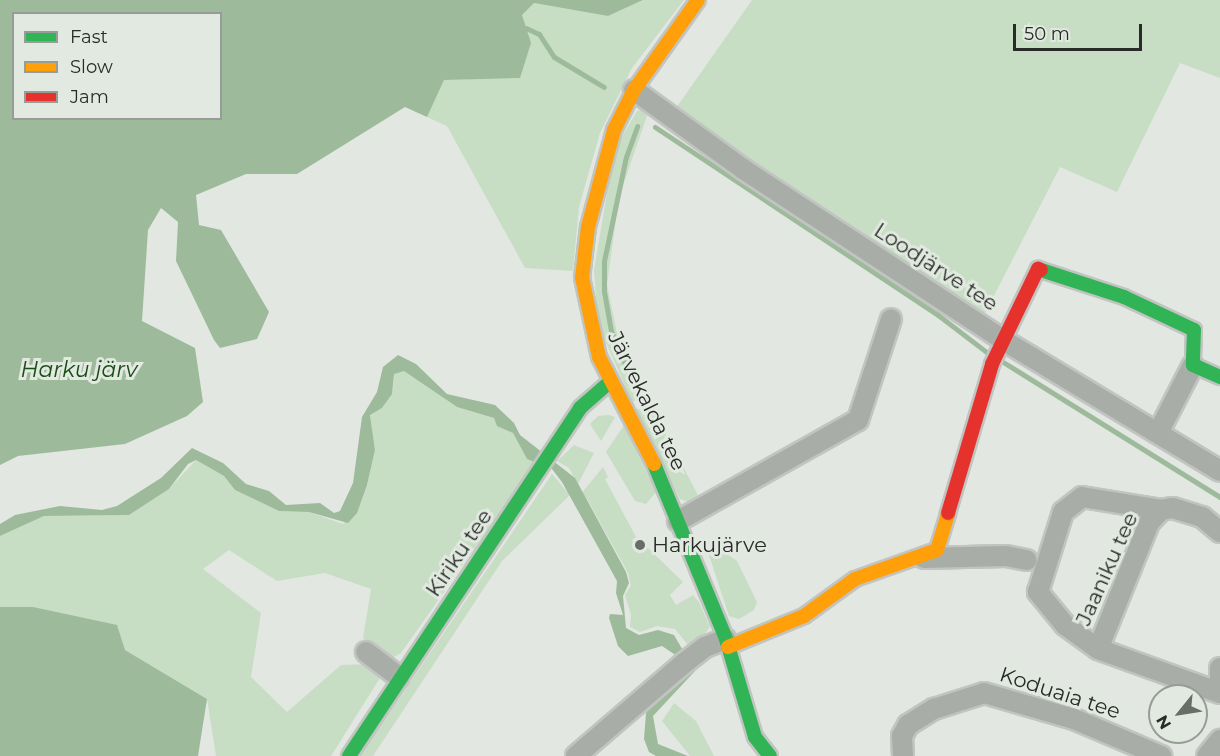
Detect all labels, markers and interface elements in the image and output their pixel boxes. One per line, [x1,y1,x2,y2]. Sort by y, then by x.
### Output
legend [12,12,222,120]
scale bar [1016,12,1145,50]
text: 50 m [1024,23,1070,45]
text: Fast [70,26,108,48]
text: Slow [70,56,113,78]
text: Jam [70,86,109,108]
street label: Loodjärve tee [869,218,1003,316]
street label: Järvekalda tee [602,327,692,475]
water label: Harku järv [21,357,137,383]
street label: Kiriku tee [421,505,497,601]
street label: Jaaniku tee [1071,509,1143,629]
place label: Harkujärve [652,532,767,558]
marker: Harkujärve [633,538,647,552]
street label: Koduaia tee [996,662,1124,724]
north arrow [1148,684,1208,744]
text: N [1152,712,1175,733]

